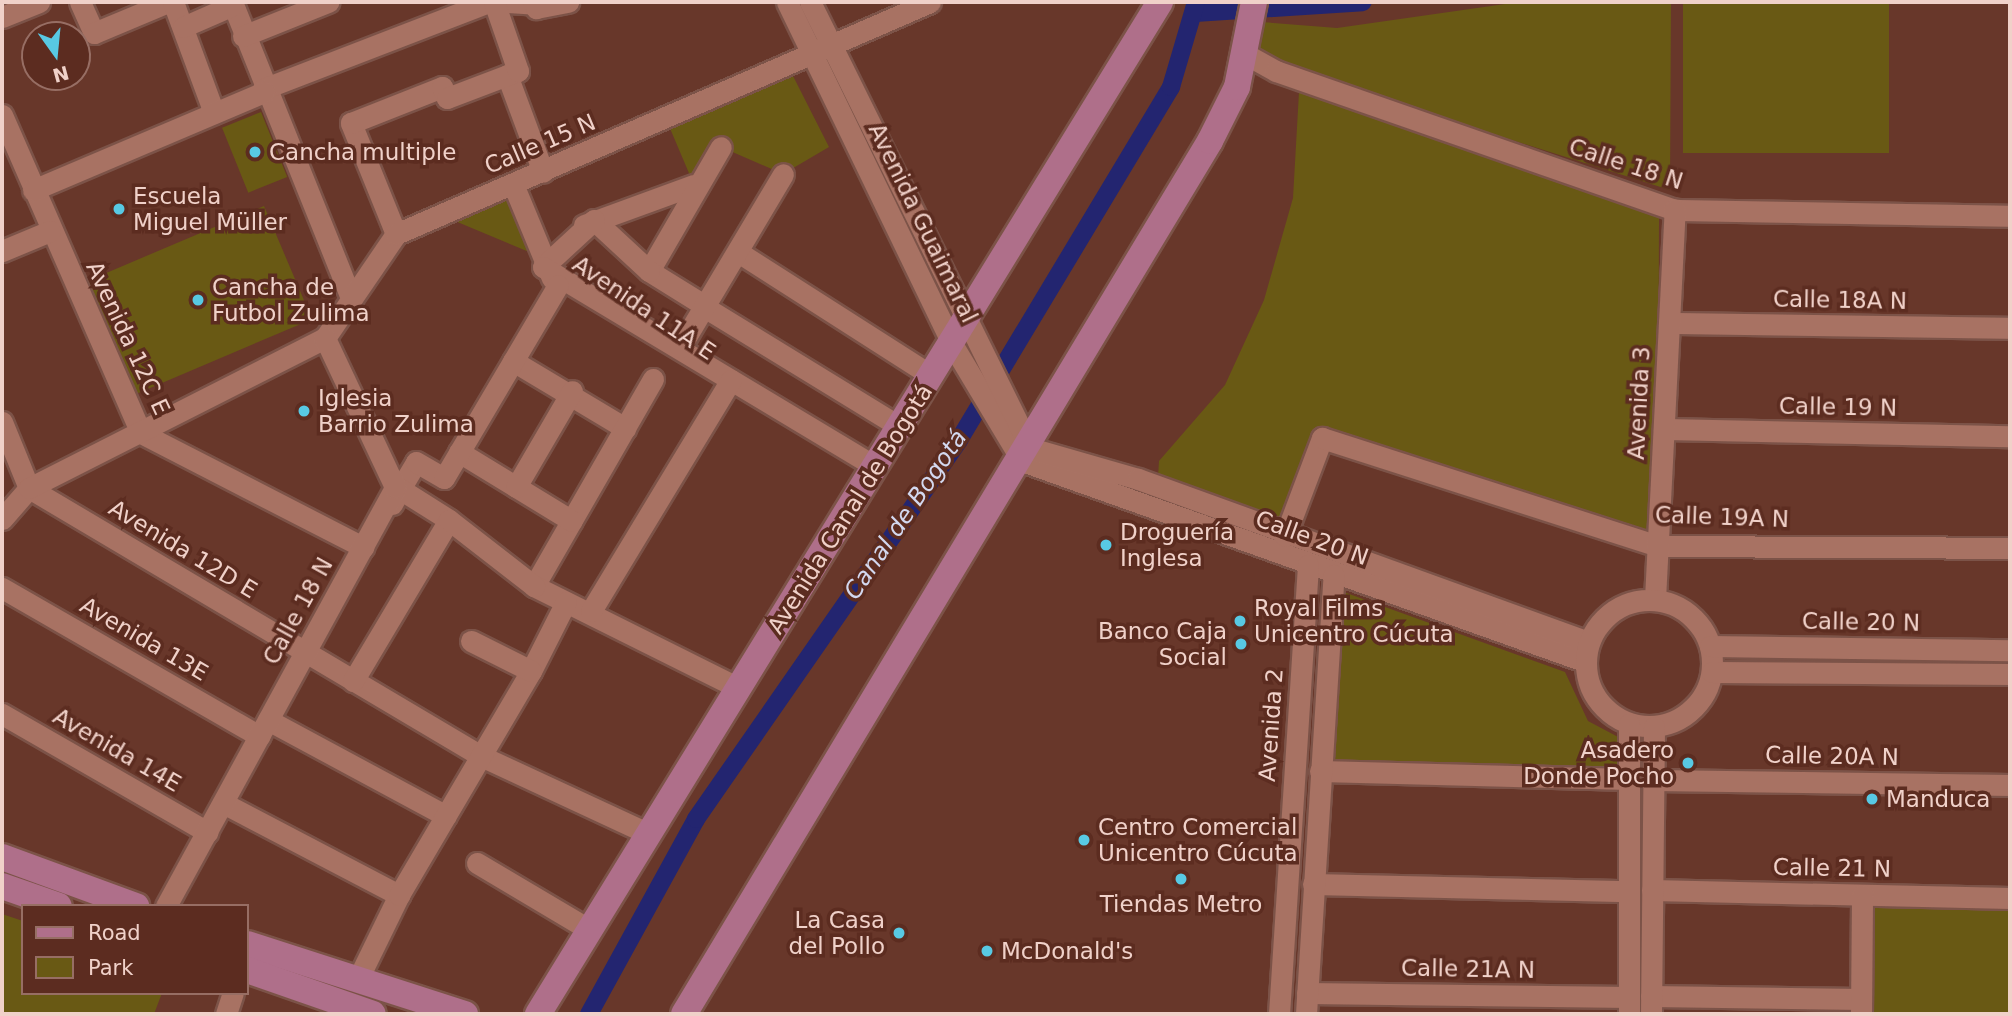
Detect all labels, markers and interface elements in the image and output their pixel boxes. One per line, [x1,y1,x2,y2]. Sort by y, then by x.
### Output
north arrow [21,21,91,91]
text: N [50,62,71,87]
street label: Calle 15 N [480,108,600,180]
street label: Avenida Guaimaral [863,119,983,327]
street label: Calle 18 N [1566,133,1686,195]
place label: Cancha multiple [269,138,456,166]
marker: Cancha multiple [247,144,263,160]
place label: Escuela Miguel Müller [133,182,287,236]
marker: Escuela Miguel Müller [111,201,127,217]
street label: Avenida 11A E [567,250,721,366]
street label: Avenida 12C E [80,257,176,419]
place label: Cancha de Futbol Zulima [212,273,370,327]
street label: Calle 18A N [1773,285,1907,315]
marker: Cancha de Futbol Zulima [190,292,206,308]
street label: Avenida 3 [1622,345,1656,461]
street label: Avenida Canal de Bogotá [762,379,938,639]
place label: Iglesia Barrio Zulima [318,384,474,438]
street label: Calle 19 N [1779,392,1897,422]
marker: Iglesia Barrio Zulima [296,403,312,419]
water label: Canal de Bogotá [839,425,973,605]
street label: Avenida 12D E [104,494,262,604]
street label: Calle 19A N [1655,501,1789,533]
street label: Calle 20 N [1252,505,1372,571]
place label: Droguería Inglesa [1120,518,1234,572]
marker: Droguería Inglesa [1098,537,1114,553]
street label: Calle 18 N [257,553,339,669]
street label: Avenida 13E [75,591,213,687]
place label: Royal Films Unicentro Cúcuta [1254,594,1453,648]
street label: Calle 20 N [1802,607,1920,637]
marker: Royal Films Unicentro Cúcuta [1232,613,1248,629]
place label: Banco Caja Social [1098,617,1227,671]
marker: Banco Caja Social [1233,636,1249,652]
street label: Avenida 2 [1253,667,1289,783]
street label: Avenida 14E [48,702,186,798]
place label: Asadero Donde Pocho [1523,736,1674,790]
street label: Calle 20A N [1765,741,1899,771]
marker: Asadero Donde Pocho [1680,755,1696,771]
place label: Manduca [1886,785,1990,813]
marker: Manduca [1864,791,1880,807]
place label: Centro Comercial Unicentro Cúcuta [1098,813,1297,867]
marker: Centro Comercial Unicentro Cúcuta [1076,832,1092,848]
street label: Calle 21 N [1773,853,1891,883]
marker: Tiendas Metro [1173,871,1189,887]
place label: Tiendas Metro [1100,890,1262,918]
legend [21,904,248,995]
place label: La Casa del Pollo [789,906,885,960]
text: Road [88,921,141,945]
marker: La Casa del Pollo [891,925,907,941]
place label: McDonald's [1001,937,1133,965]
marker: McDonald's [979,943,995,959]
street label: Calle 21A N [1401,954,1535,984]
text: Park [88,956,133,980]

